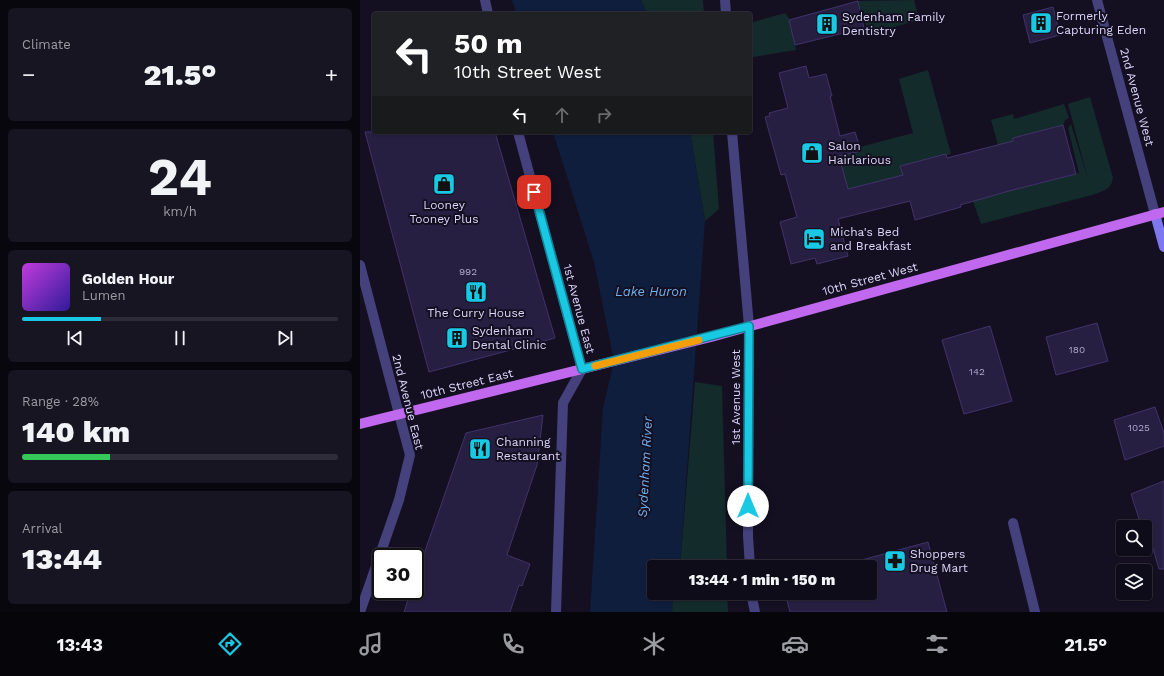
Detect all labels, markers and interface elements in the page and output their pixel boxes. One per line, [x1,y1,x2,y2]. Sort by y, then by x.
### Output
place label: Formerly Capturing Eden [1056,9,1146,37]
place label: Sydenham Family Dentistry [842,10,946,38]
building icon: Formerly Capturing Eden [1028,10,1054,36]
building icon: Sydenham Family Dentistry [814,11,840,37]
text: 50 m [454,27,523,60]
icon: left [388,28,440,80]
text: Climate [22,37,71,52]
street label: 2nd Avenue West [1117,46,1157,148]
text: 21.5° [143,57,217,92]
text: 10th Street West [454,61,601,82]
text: − [22,62,35,87]
text: + [325,62,338,87]
icon: left [509,104,531,126]
icon: ahead [551,104,573,126]
icon: right [593,104,615,126]
place label: Salon Hairlarious [828,139,891,167]
shop icon: Salon Hairlarious [799,140,825,166]
text: 24 [148,147,212,208]
shop icon: Looney Tooney Plus [431,171,457,197]
pin [517,175,551,209]
icon: arrive [523,181,545,203]
place label: Looney Tooney Plus [409,198,479,226]
text: km/h [163,204,197,219]
place label: Micha's Bed and Breakfast [830,225,911,253]
hotel icon: Micha's Bed and Breakfast [801,226,827,252]
street label: 10th Street West [821,260,919,298]
street label: 1st Avenue East [560,263,598,355]
house number: 992 [459,266,477,277]
text: Golden Hour [82,270,174,288]
restaurant icon: The Curry House [463,279,489,305]
water label: Lake Huron [615,284,687,299]
text: Lumen [82,288,126,303]
place label: The Curry House [427,306,525,320]
place label: Sydenham Dental Clinic [472,324,547,352]
building icon: Sydenham Dental Clinic [444,325,470,351]
icon: previous [64,327,86,349]
icon: pause [169,327,191,349]
icon: next [274,327,296,349]
house number: 180 [1069,344,1085,355]
street label: 1st Avenue West [729,349,743,445]
street label: 2nd Avenue East [389,353,427,451]
street label: 10th Street East [419,366,515,402]
house number: 142 [969,366,985,377]
text: Range · 28% [22,394,99,409]
text: 140 km [22,414,130,449]
water label: Sydenham River [635,415,655,518]
house number: 1025 [1128,422,1150,433]
place label: Channing Restaurant [496,435,560,463]
restaurant icon: Channing Restaurant [467,436,493,462]
position arrow [727,485,769,527]
map controls [1116,520,1152,600]
button: search [1116,520,1152,556]
text: Arrival [22,521,63,536]
text: 13:44 [22,541,102,576]
place label: Shoppers Drug Mart [910,547,968,575]
speed limit sign: 30 [372,548,424,600]
pharmacy icon: Shoppers Drug Mart [882,548,908,574]
button: layers [1116,564,1152,600]
text: 13:44 · 1 min · 150 m [689,571,835,589]
icon: directions [216,630,244,658]
icon: music [357,630,385,658]
icon: phone [499,630,527,658]
icon: climate [640,630,668,658]
icon: car [781,630,809,658]
icon: filters [923,630,951,658]
text: 13:43 [57,634,103,655]
text: 21.5° [1064,634,1107,655]

